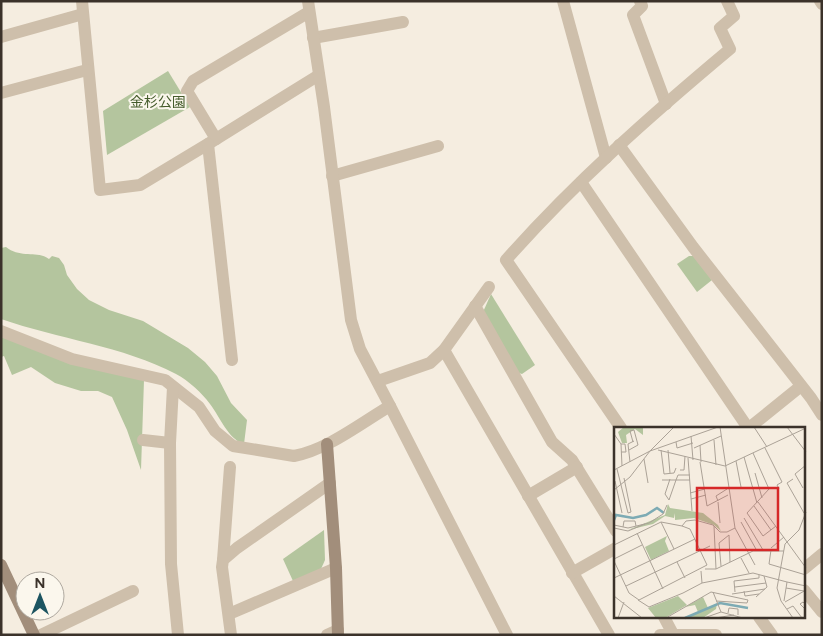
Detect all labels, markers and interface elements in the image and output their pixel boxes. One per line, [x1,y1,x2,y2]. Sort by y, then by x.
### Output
park label: 金杉公園 [130,94,186,111]
inset map [614,427,806,618]
north arrow [15,571,65,621]
text: N [35,575,45,592]

